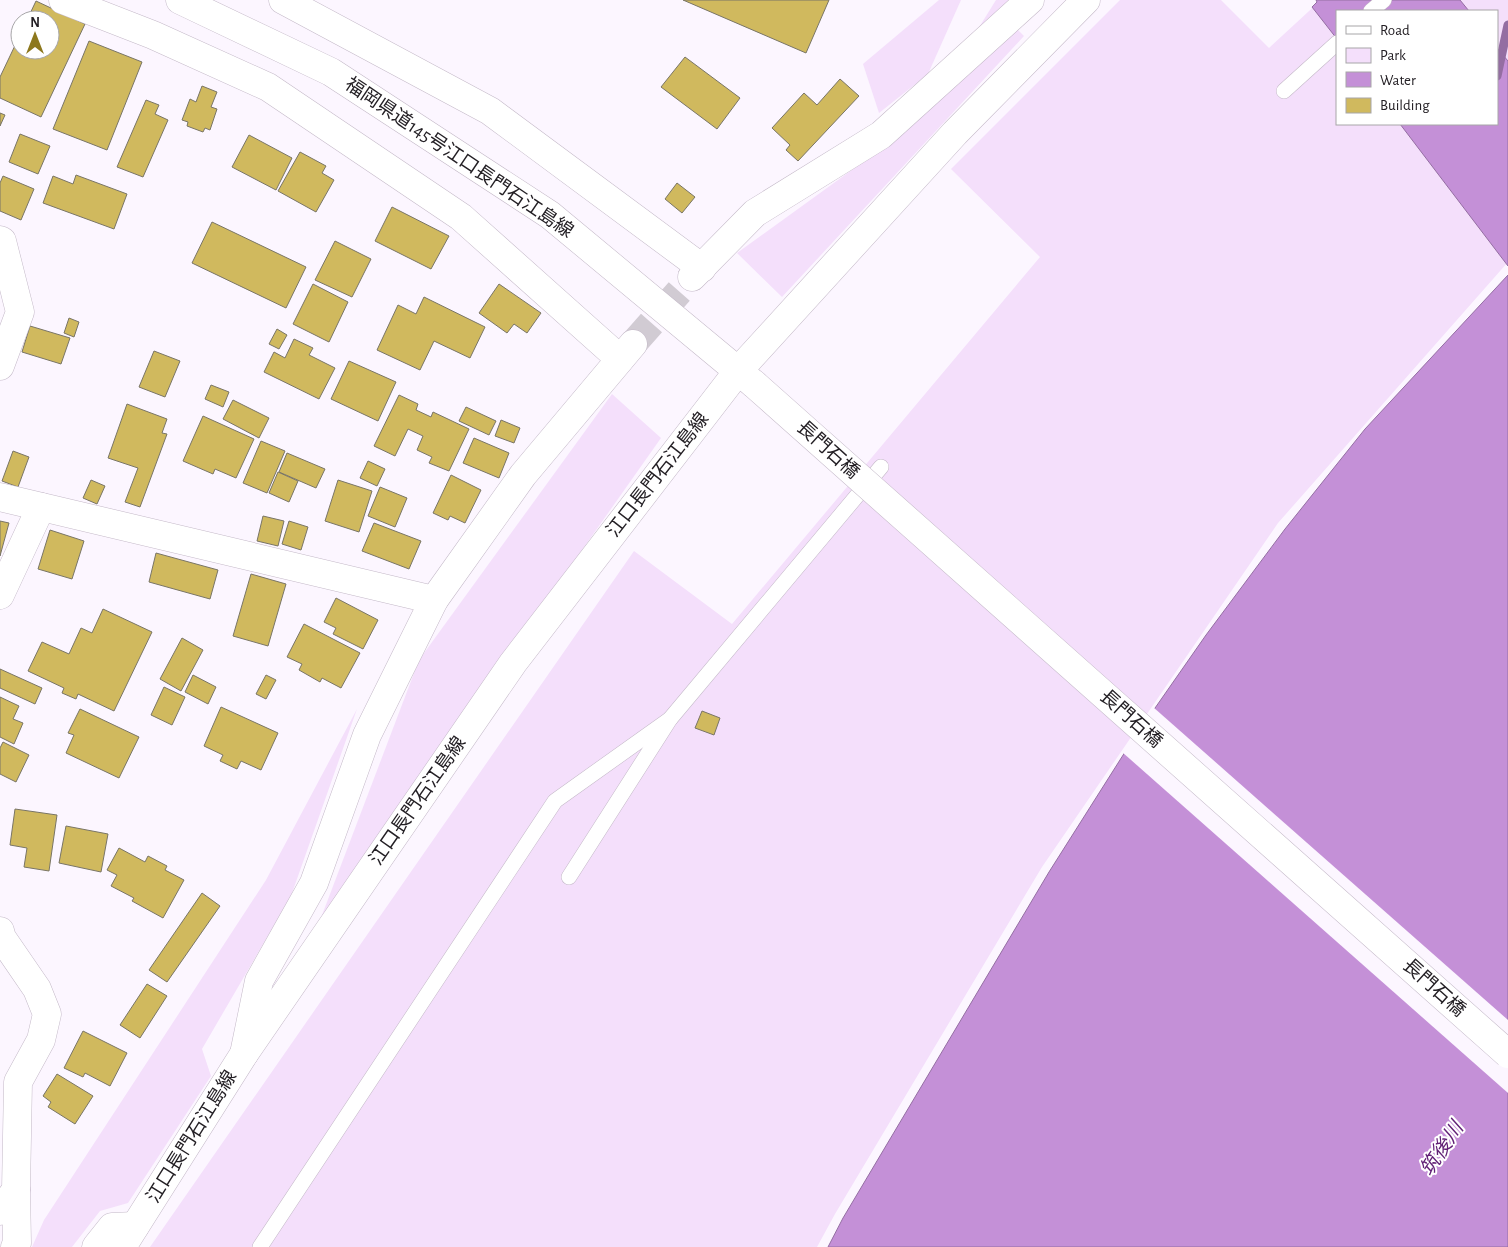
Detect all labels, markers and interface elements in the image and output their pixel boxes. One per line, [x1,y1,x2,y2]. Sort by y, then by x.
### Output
north arrow [10,10,60,60]
legend [1336,10,1498,125]
text: N [30,16,40,30]
text: Road [1380,23,1410,38]
text: Park [1380,48,1406,63]
text: Water [1380,73,1416,88]
street label: 福岡県道145号江口長門石江島線 [342,74,577,242]
text: Building [1380,98,1430,113]
street label: 江口長門石江島線 [603,409,712,541]
street label: 長門石橋 [793,417,863,482]
street label: 長門石橋 [1096,686,1166,751]
street label: 江口長門石江島線 [366,733,469,869]
street label: 長門石橋 [1399,955,1469,1020]
street label: 江口長門石江島線 [143,1067,240,1206]
water label: 筑後川 [1416,1116,1468,1179]

